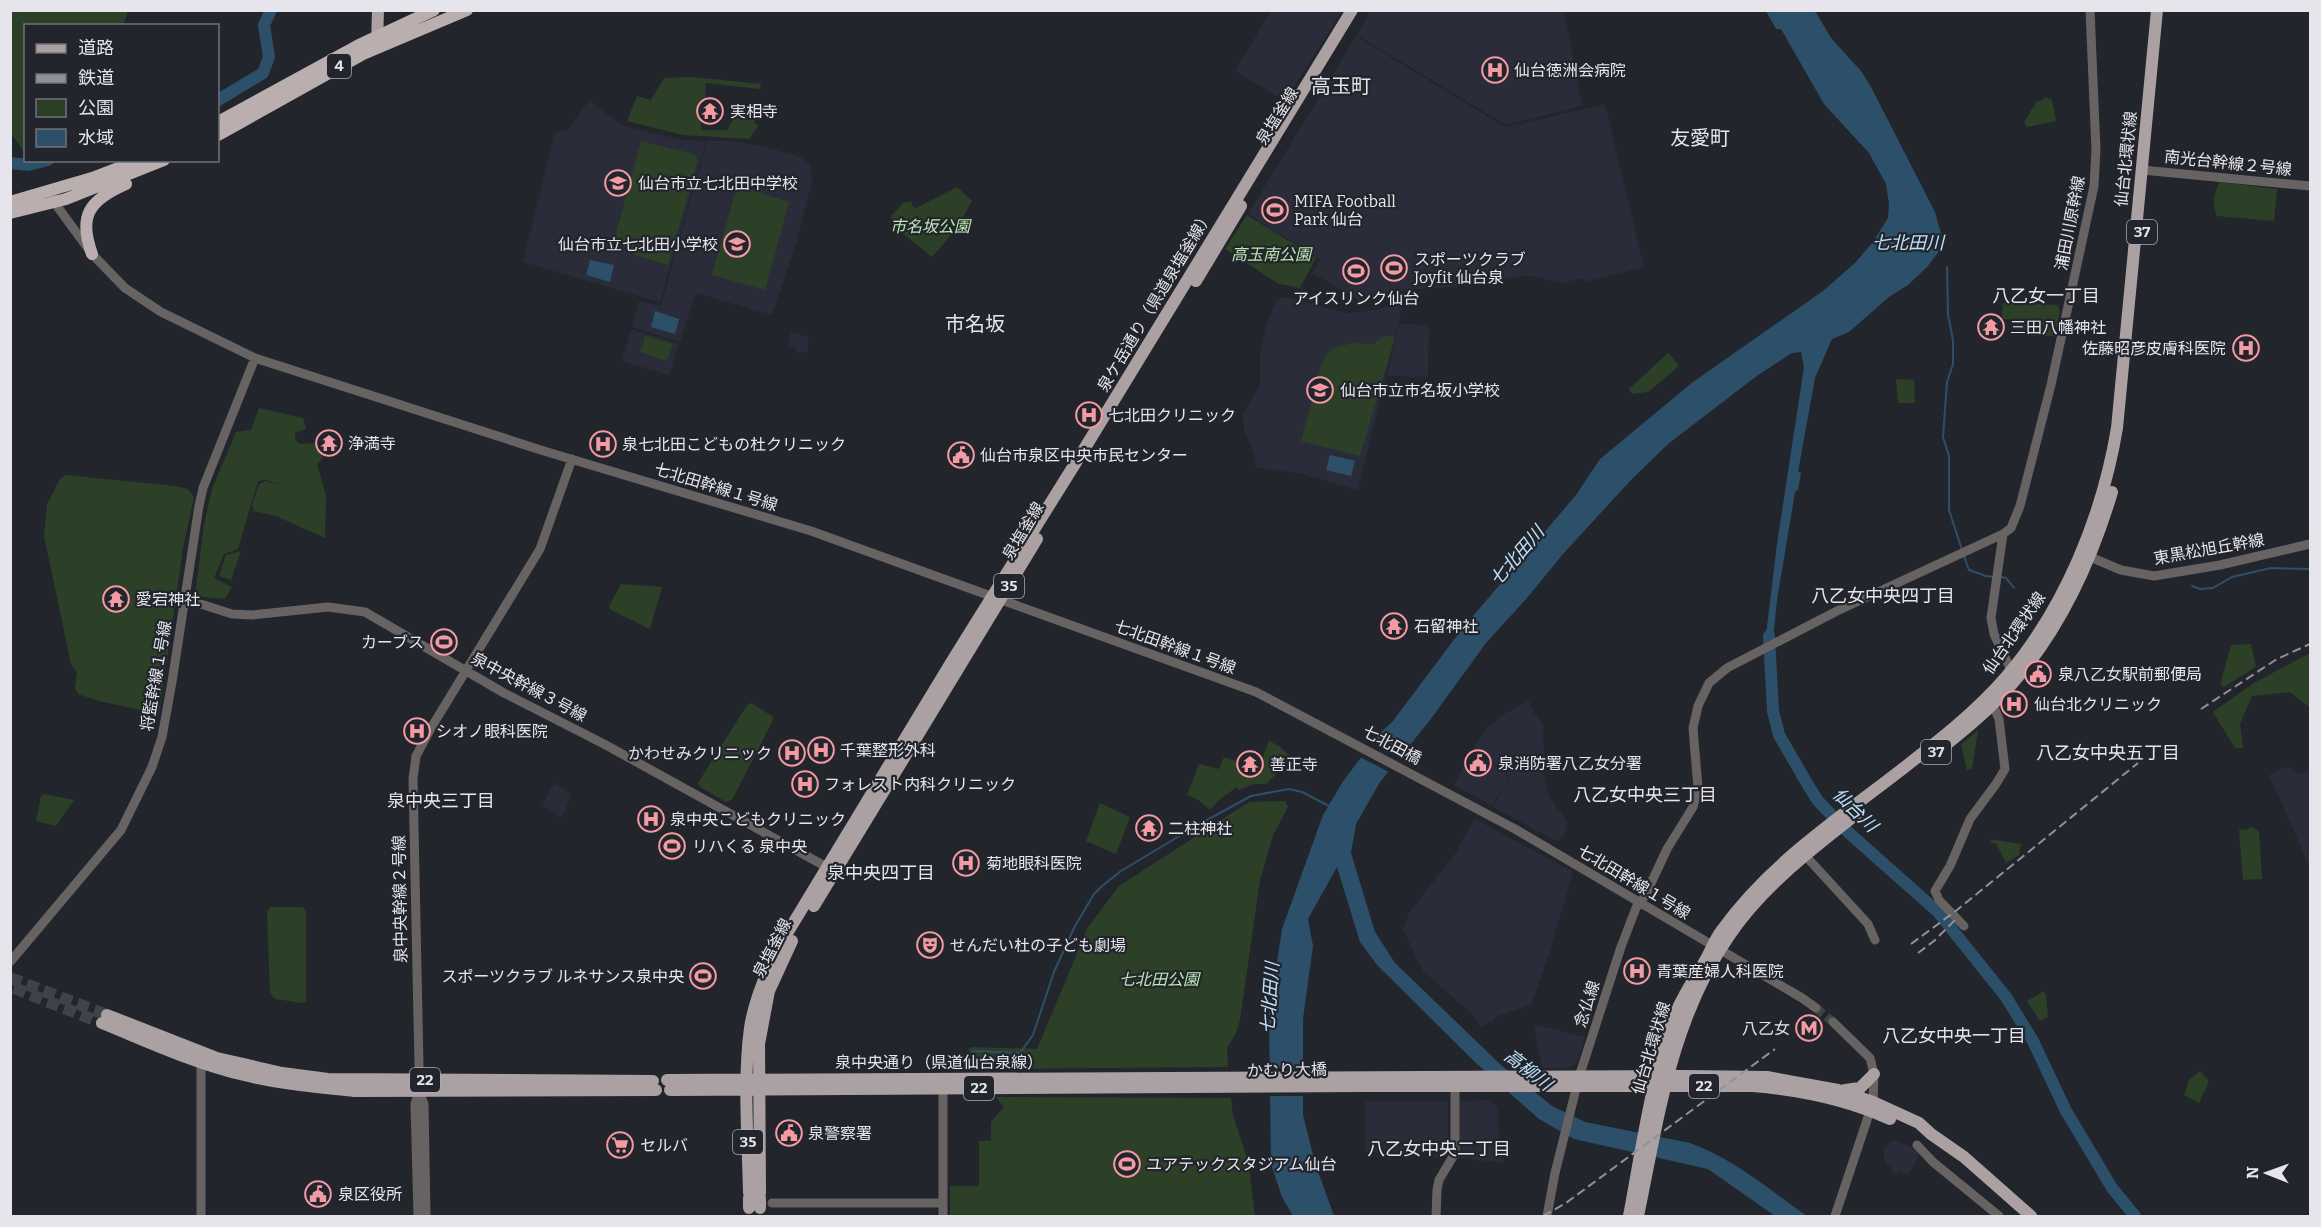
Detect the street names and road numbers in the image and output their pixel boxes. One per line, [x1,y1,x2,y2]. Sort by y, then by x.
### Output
road number: 4 [327,54,351,78]
street label: 泉塩釜線 [1252,84,1302,148]
street label: 仙台北環状線 [2112,110,2140,208]
street label: 南光台幹線２号線 [2163,147,2293,179]
street label: 浦田川原幹線 [2052,174,2088,272]
street label: 泉ケ岳通り（県道泉塩釜線） [1093,207,1217,395]
road number: 37 [2127,220,2157,244]
street label: 七北田幹線１号線 [652,459,780,515]
street label: 泉塩釜線 [998,499,1048,563]
street label: 東黒松旭丘幹線 [2152,530,2266,568]
road number: 35 [994,574,1024,598]
street label: 仙台北環状線 [1979,588,2049,678]
street label: 七北田幹線１号線 [1112,616,1238,678]
street label: 将監幹線１号線 [137,619,175,733]
street label: 泉中央幹線３号線 [468,649,590,725]
street label: 七北田橋 [1359,722,1425,768]
road number: 37 [1921,740,1951,764]
street label: 泉中央幹線２号線 [389,835,411,963]
street label: 七北田幹線１号線 [1574,841,1694,923]
street label: 泉塩釜線 [749,915,795,981]
street label: 念仏線 [1571,978,1603,1030]
street label: 仙台北環状線 [1628,999,1674,1097]
street label: 泉中央通り（県道仙台泉線） [835,1053,1043,1072]
street label: かむり大橋 [1247,1060,1327,1080]
road number: 22 [410,1068,440,1092]
road number: 22 [1689,1074,1719,1098]
road number: 22 [964,1076,994,1100]
road number: 35 [733,1130,763,1154]

